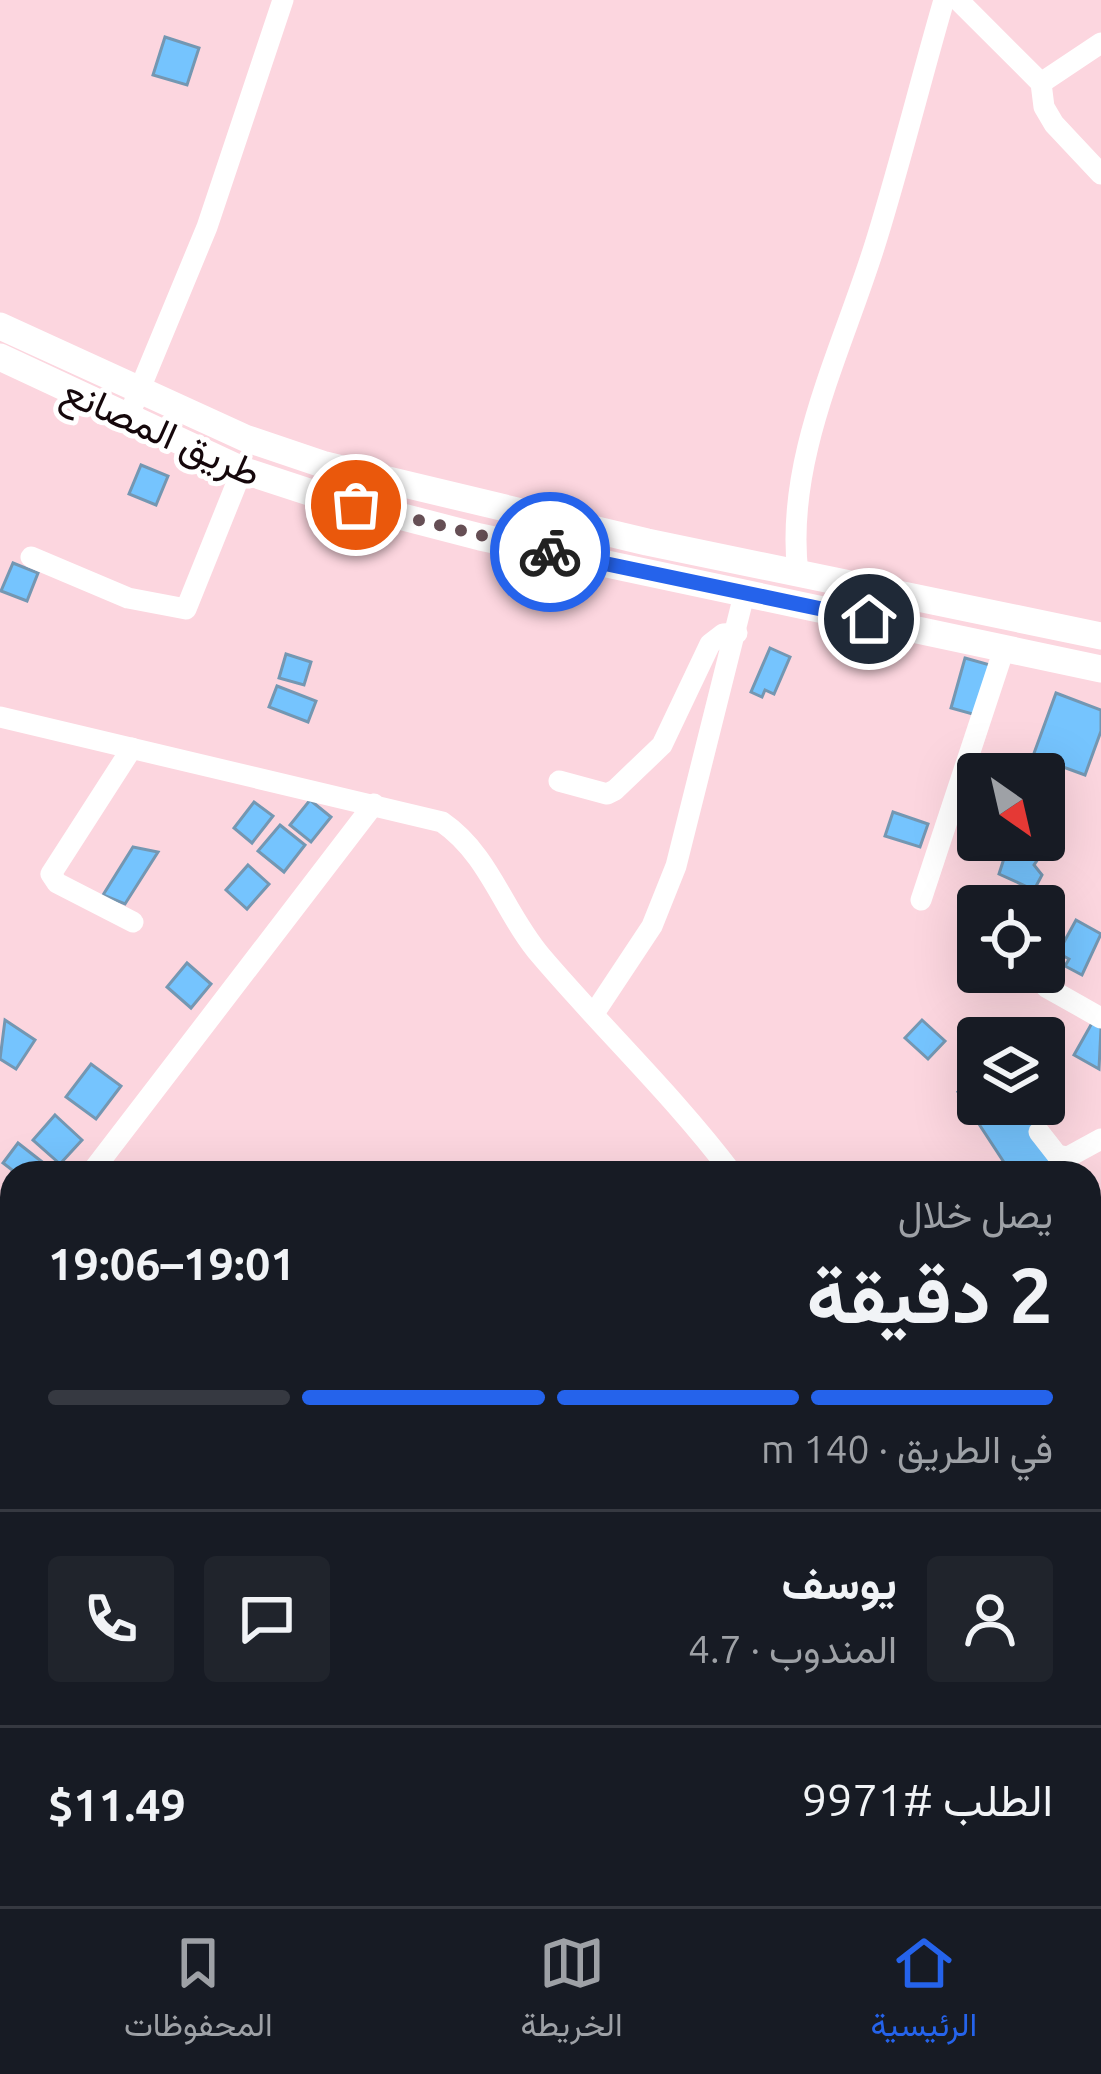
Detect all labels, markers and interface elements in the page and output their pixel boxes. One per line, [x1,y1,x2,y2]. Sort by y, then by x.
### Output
street label: طريق المصانع [53,368,268,500]
pin [305,454,407,556]
icon: bag [323,472,389,538]
courier [490,492,610,612]
icon: bike [517,519,583,585]
pin [818,568,920,670]
icon: home [836,586,902,652]
north arrow [957,753,1065,861]
map controls [957,753,1065,1125]
button: locate [957,885,1065,993]
button: layers [957,1017,1065,1125]
text: يصل خلال [898,1192,1053,1235]
text: 19:01–19:06 [48,1238,296,1289]
text: 2 دقيقة [807,1250,1053,1338]
text: في الطريق · 140 m [761,1427,1053,1470]
button: phone [48,1556,174,1682]
button: chat [204,1556,330,1682]
button: person [927,1556,1053,1682]
text: يوسف [782,1557,897,1608]
text: المندوب · 4.7 [688,1627,897,1670]
text: الطلب #9971 [802,1774,1053,1825]
text: $11.49 [48,1779,186,1830]
tab: المحفوظات [124,1930,273,2054]
tab: الخريطة [520,1930,623,2054]
tab: الرئيسية [870,1930,977,2054]

